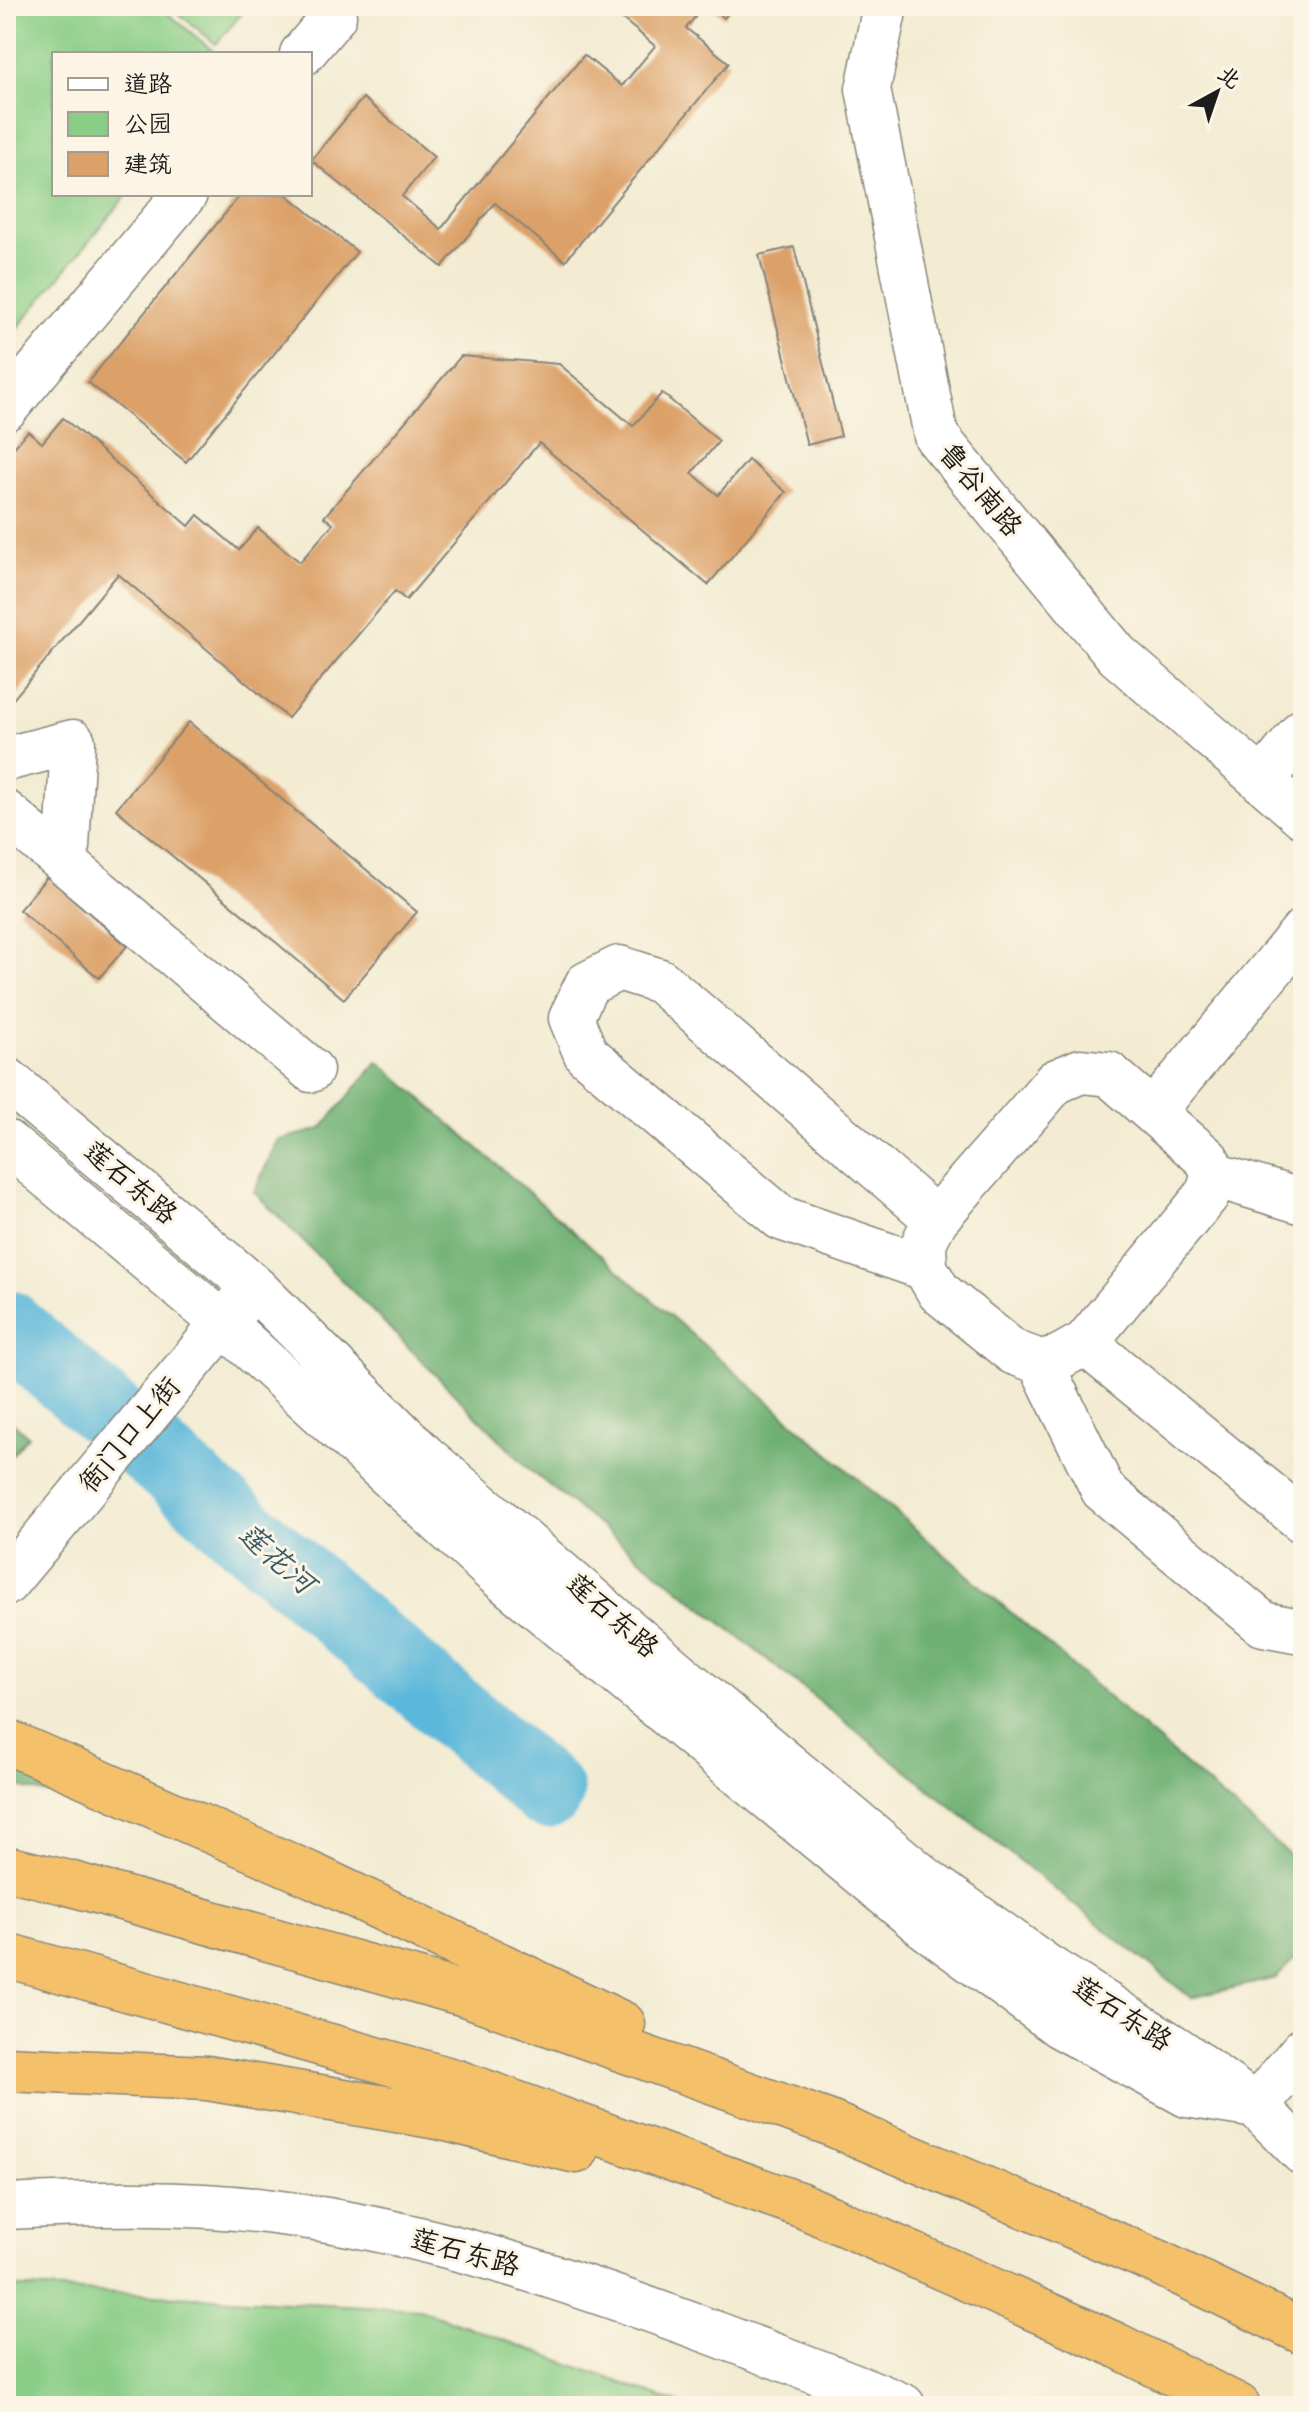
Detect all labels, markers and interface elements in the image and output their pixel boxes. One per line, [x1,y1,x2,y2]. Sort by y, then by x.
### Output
legend [52,52,312,196]
north arrow [1177,52,1257,132]
text: 北 [1210,59,1247,97]
text: 道路 [124,68,172,102]
text: 公园 [124,108,172,142]
text: 建筑 [124,148,172,182]
street label: 鲁谷南路 [929,435,1031,545]
street label: 莲石东路 [75,1132,185,1234]
street label: 衙门口上街 [70,1369,190,1501]
water label: 莲花河 [228,1514,328,1608]
street label: 莲石东路 [557,1565,667,1667]
street label: 莲石东路 [1064,1967,1180,2061]
street label: 莲石东路 [406,2220,524,2286]

